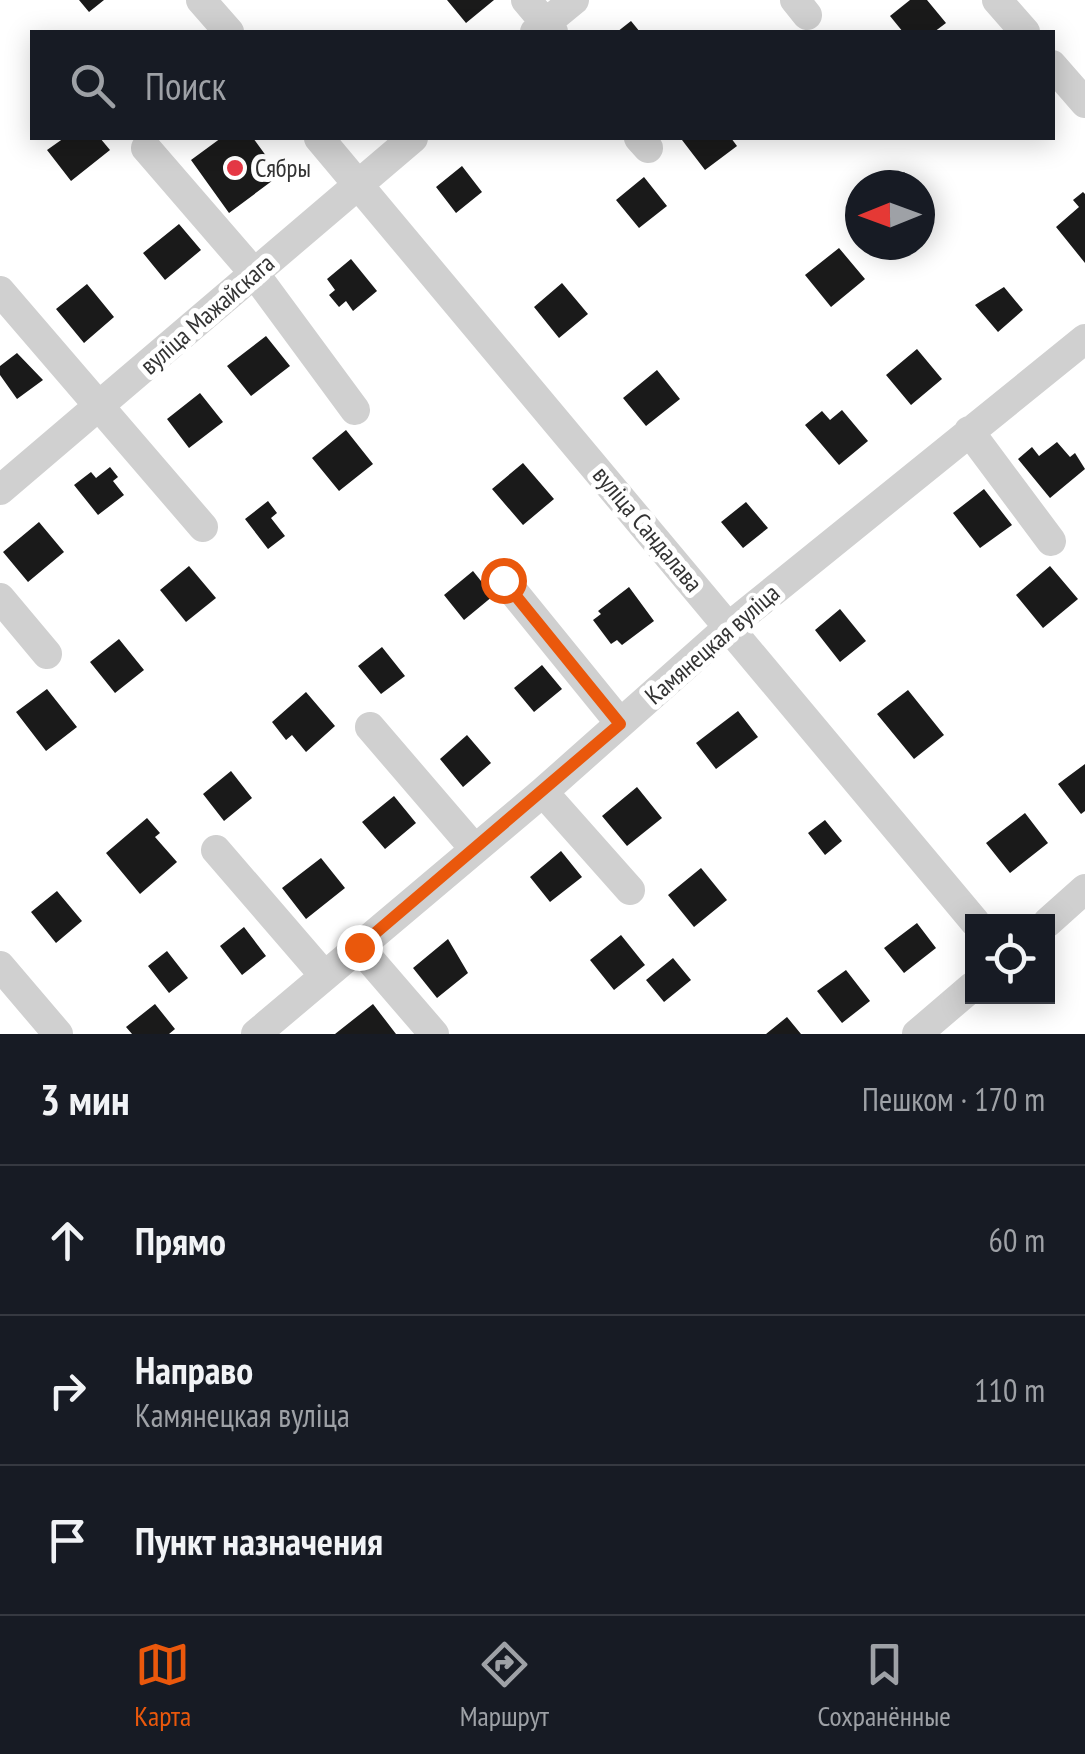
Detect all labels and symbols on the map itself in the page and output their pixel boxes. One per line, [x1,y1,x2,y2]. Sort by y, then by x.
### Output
place label: Сябры [255,152,311,184]
marker: Сябры [224,157,246,179]
north arrow [845,170,935,260]
street label: вуліца Мажайскага [133,247,281,381]
street label: вуліца Сандалава [586,459,710,599]
route start [481,558,527,604]
street label: Камянецкая вуліца [638,577,786,711]
route end [337,925,383,971]

